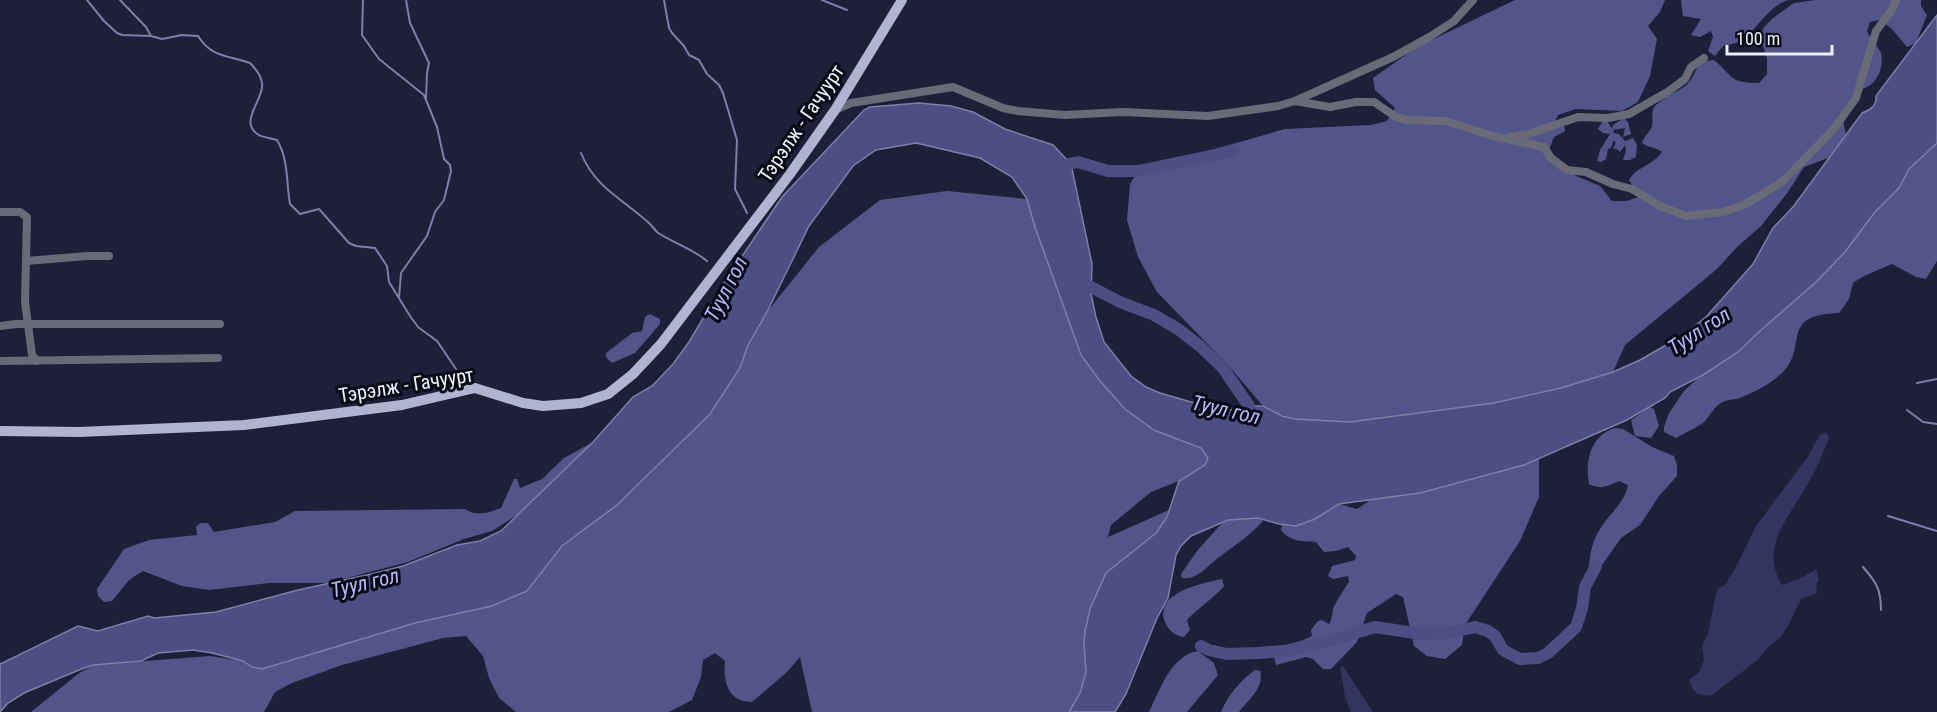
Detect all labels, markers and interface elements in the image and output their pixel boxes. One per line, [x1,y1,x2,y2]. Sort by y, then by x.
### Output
scale bar [1727,18,1832,56]
text: 100 m [1736,28,1780,49]
street label: Тэрэлж - Гачуурт [753,60,849,186]
water label: Туул гол [700,253,752,325]
water label: Туул гол [1663,302,1735,360]
street label: Тэрэлж - Гачуурт [337,362,475,408]
water label: Туул гол [1189,391,1263,429]
water label: Туул гол [328,564,402,602]

